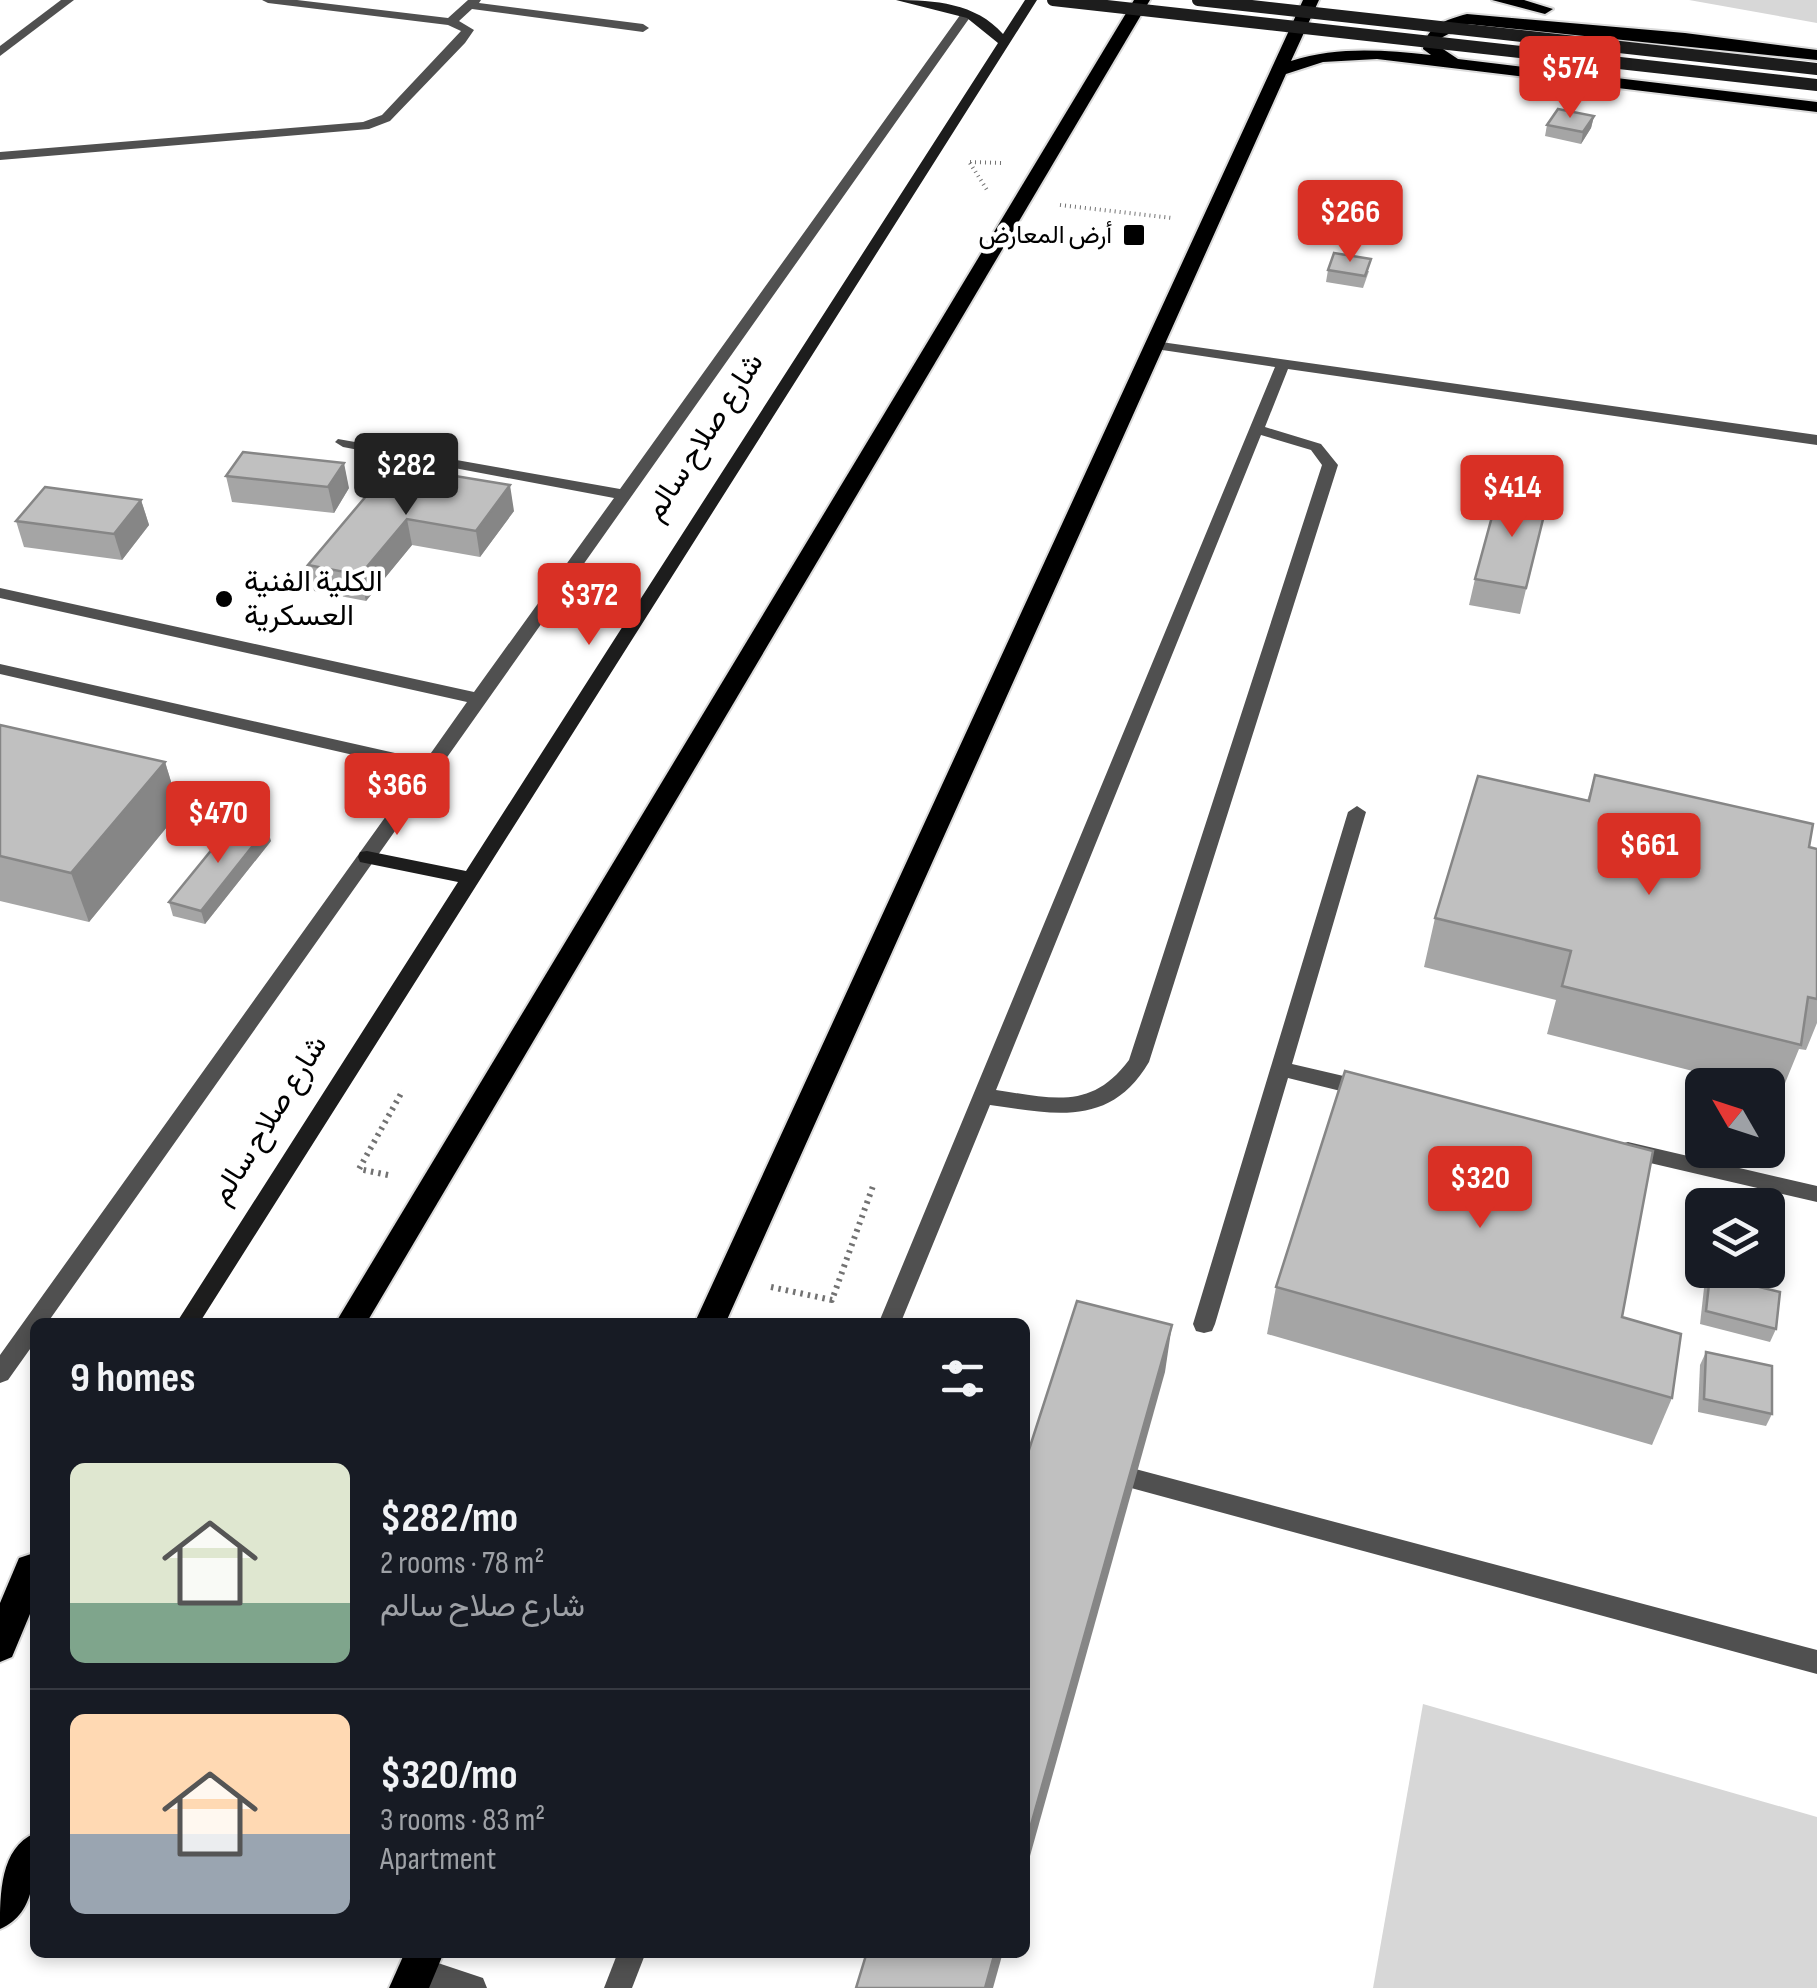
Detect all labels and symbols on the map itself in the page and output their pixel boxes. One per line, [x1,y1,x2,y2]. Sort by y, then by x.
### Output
pin: $574 [1511,36,1629,121]
pin: $266 [1291,180,1409,265]
place label: أرض المعارض [978,220,1112,251]
marker: أرض المعارض [1121,222,1147,248]
street label: شارع صلاح سالم [637,347,772,528]
pin: $282 [347,433,465,518]
pin: $414 [1453,455,1571,540]
pin: $372 [530,563,648,648]
place label: الكلية الفنية العسكرية [244,564,383,634]
marker: الكلية الفنية العسكرية [213,588,235,610]
pin: $366 [338,753,456,838]
pin: $470 [159,781,277,866]
pin: $661 [1590,813,1708,898]
street label: شارع صلاح سالم [203,1029,336,1212]
north arrow [1685,1068,1785,1168]
pin: $320 [1421,1146,1539,1231]

